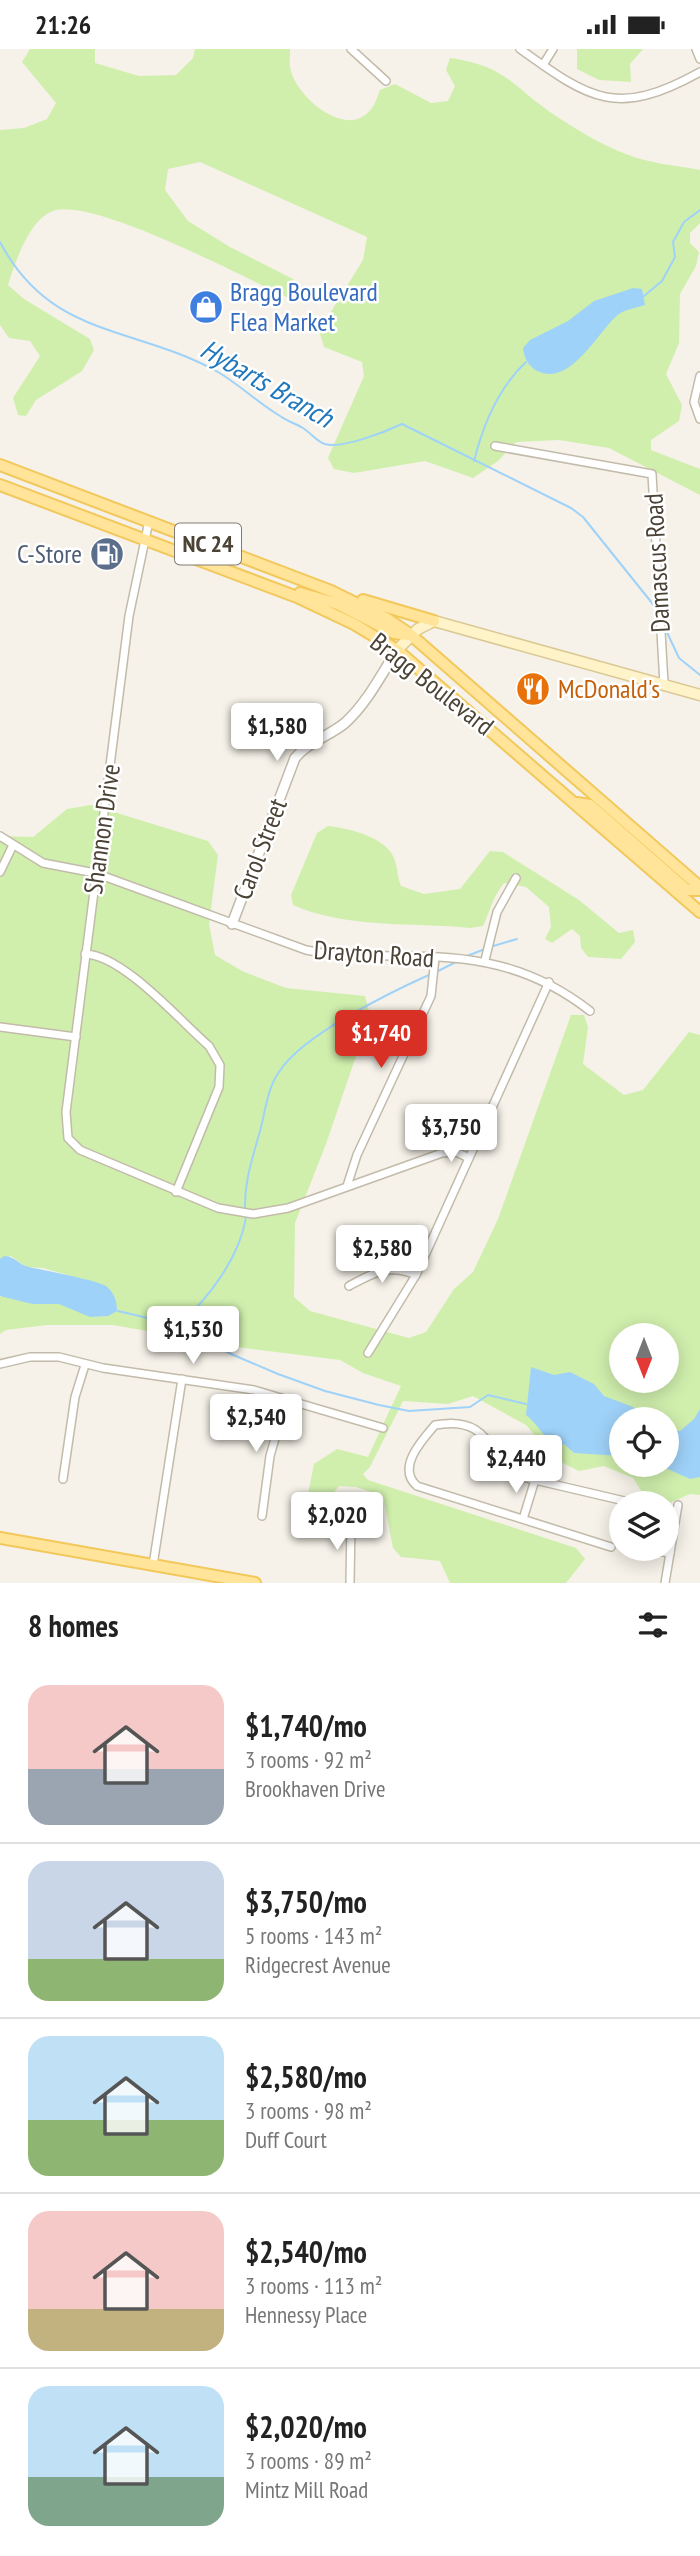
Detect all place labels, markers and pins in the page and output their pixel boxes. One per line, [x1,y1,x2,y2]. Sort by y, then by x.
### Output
place label: Bragg Boulevard Flea Market [230,275,378,338]
shop icon: Bragg Boulevard Flea Market [187,288,225,326]
fuel station icon: C-Store [88,535,126,573]
place label: C-Store [17,537,82,570]
restaurant icon: McDonald's [514,670,552,708]
place label: McDonald's [558,672,660,705]
pin: $1,580 [220,703,334,763]
pin: $1,740 [324,1011,438,1070]
pin: $3,750 [394,1105,508,1164]
pin: $2,580 [325,1225,439,1285]
pin: $1,530 [136,1307,250,1366]
pin: $2,540 [199,1395,313,1454]
pin: $2,440 [459,1435,573,1495]
pin: $2,020 [280,1493,394,1552]

